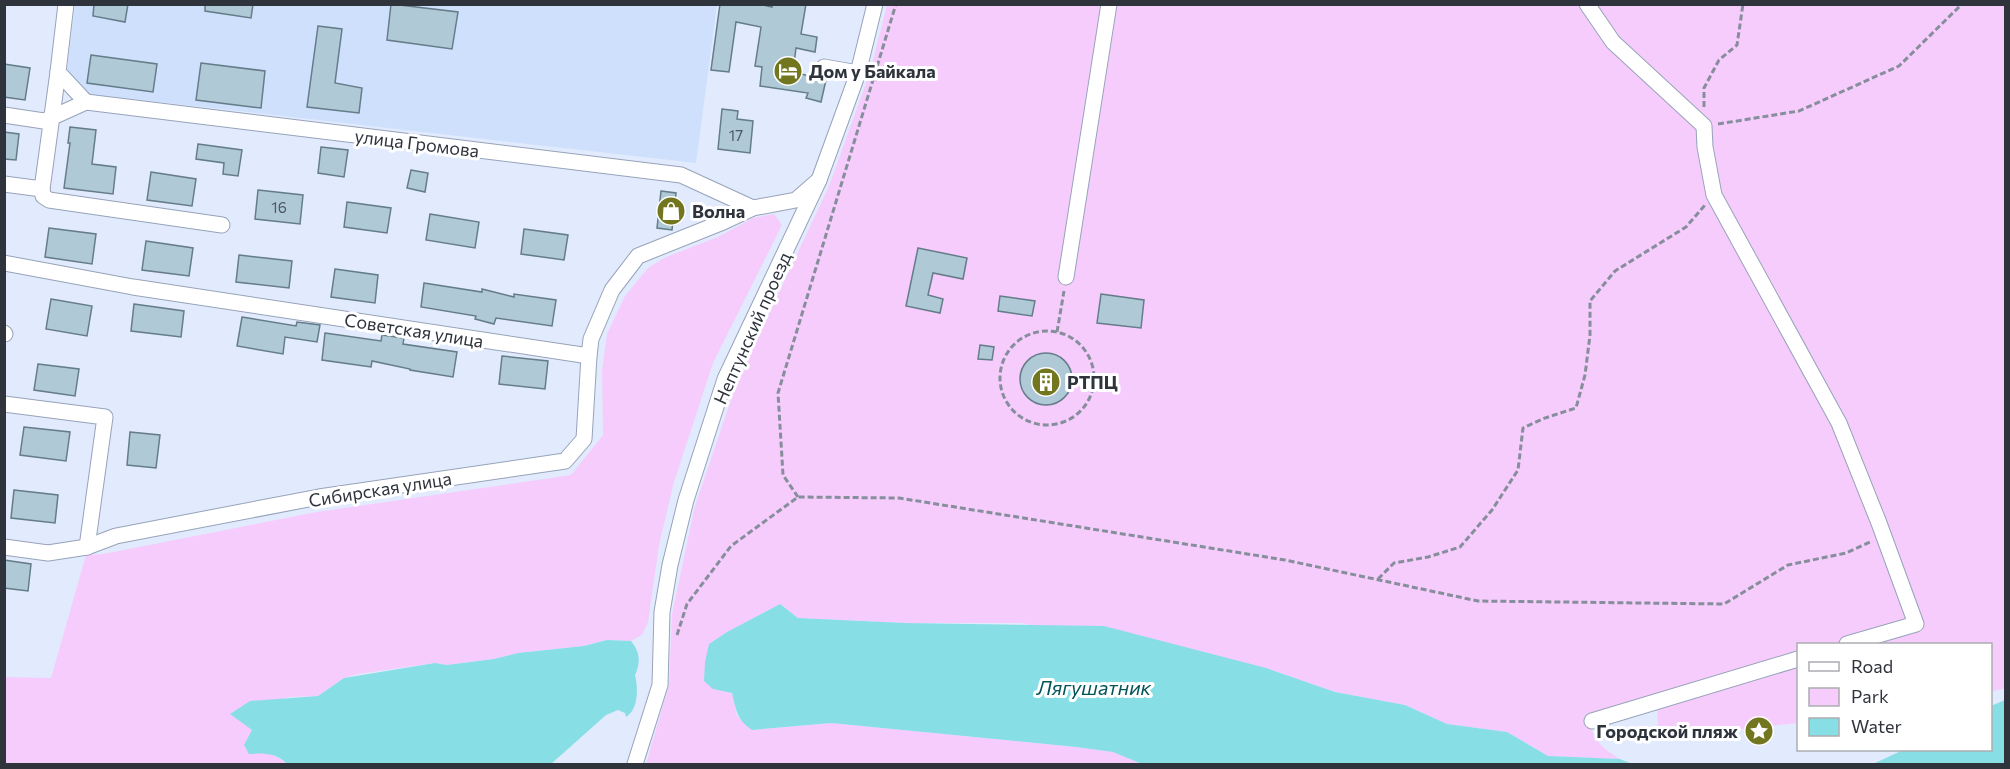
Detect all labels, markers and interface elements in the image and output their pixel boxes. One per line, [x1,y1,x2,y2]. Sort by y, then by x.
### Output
hotel icon: Дом у Байкала [772,55,804,87]
place label: Дом у Байкала [809,60,936,82]
street label: улица Громова [354,124,480,162]
house number: 17 [729,126,743,144]
shop icon: Волна [655,195,687,227]
house number: 16 [271,198,287,216]
place label: Волна [692,200,745,222]
street label: Нептунский проезд [709,248,796,407]
street label: Советская улица [343,308,485,352]
building icon: РТПЦ [1030,366,1062,398]
place label: РТПЦ [1067,371,1118,393]
street label: Сибирская улица [307,467,453,511]
legend [1797,643,1992,751]
text: Road [1851,655,1893,677]
water label: Лягушатник [1036,675,1153,699]
text: Park [1851,685,1889,707]
place icon: Городской пляж [1743,715,1775,747]
text: Water [1851,715,1902,737]
place label: Городской пляж [1596,720,1739,742]

